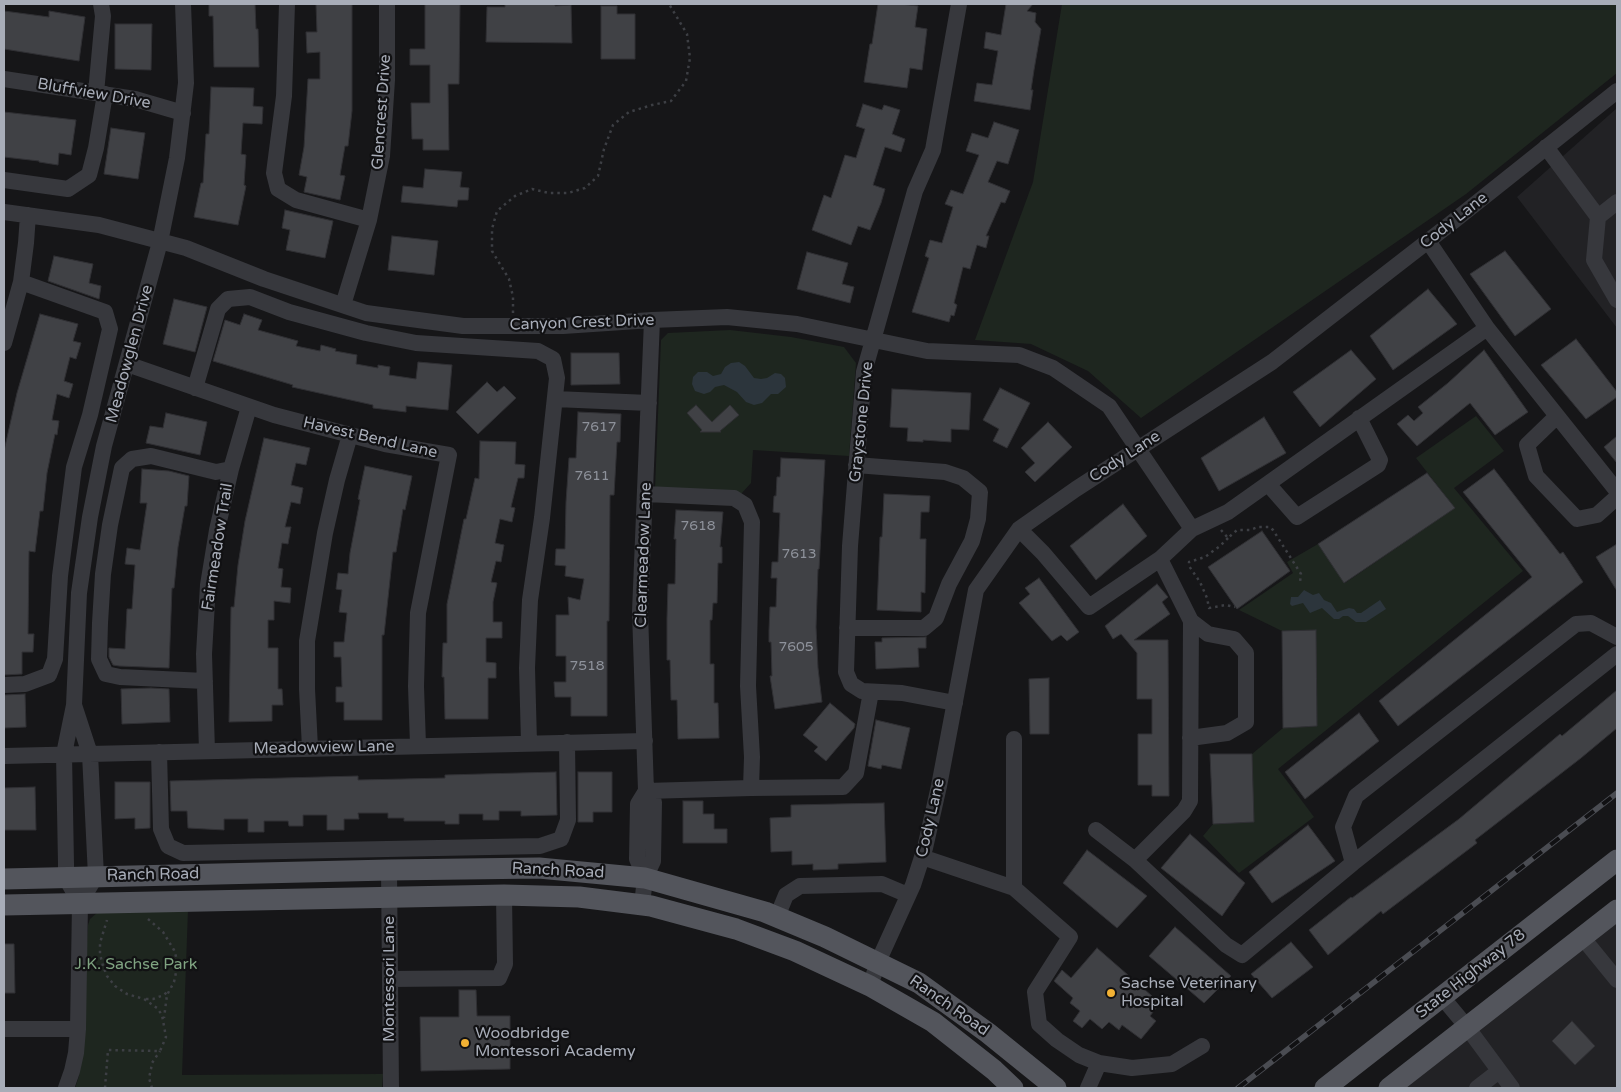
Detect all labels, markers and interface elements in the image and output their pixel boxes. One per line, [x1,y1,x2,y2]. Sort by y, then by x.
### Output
street label: Glencrest Drive [368,54,396,170]
street label: Bluffview Drive [36,75,152,113]
street label: Cody Lane [1416,189,1492,253]
street label: Meadowglen Drive [102,283,158,425]
street label: Canyon Crest Drive [509,311,655,335]
street label: Graystone Drive [846,361,878,483]
street label: Havest Bend Lane [301,413,439,463]
house number: 7617 [581,419,617,435]
street label: Cody Lane [1086,427,1164,487]
house number: 7611 [574,468,610,484]
street label: Fairmeadow Trail [198,482,238,612]
street label: Clearmeadow Lane [632,482,656,628]
house number: 7618 [680,518,716,534]
house number: 7613 [781,546,817,562]
house number: 7605 [778,639,814,655]
house number: 7518 [569,658,605,674]
street label: Meadowview Lane [253,737,395,759]
street label: Cody Lane [913,777,949,859]
street label: Ranch Road [511,859,605,883]
street label: Ranch Road [106,865,200,885]
street label: Montessori Lane [380,916,400,1042]
street label: State Highway 78 [1412,925,1530,1023]
park label: J.K. Sachse Park [75,955,197,975]
street label: Ranch Road [905,972,993,1040]
place label: Sachse Veterinary Hospital [1121,974,1257,1012]
marker: Sachse Veterinary Hospital [1105,987,1117,999]
place label: Woodbridge Montessori Academy [475,1024,635,1062]
marker: Woodbridge Montessori Academy [459,1037,471,1049]

